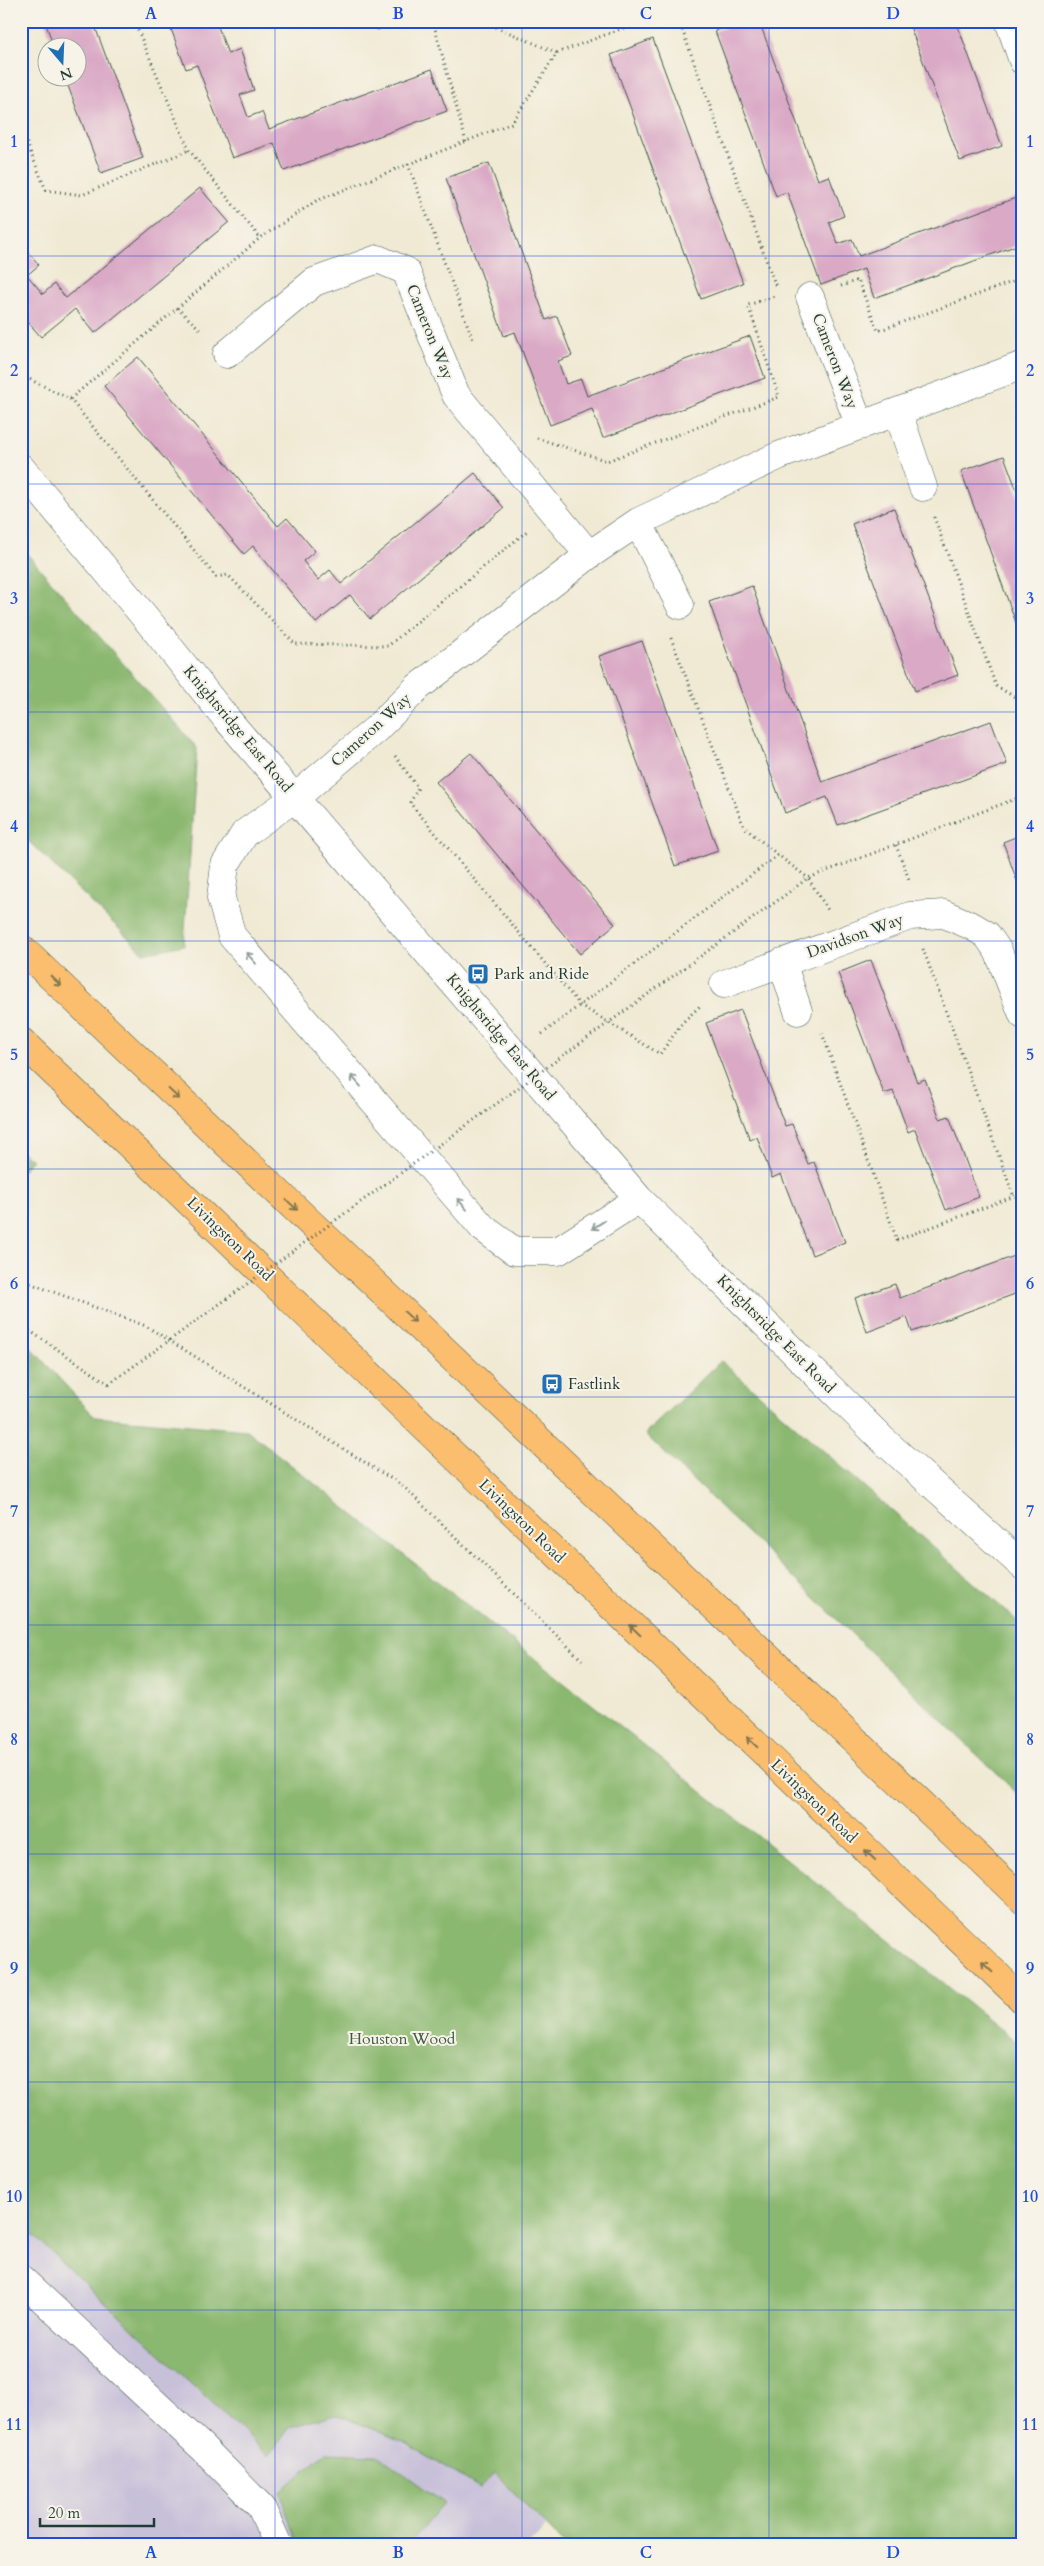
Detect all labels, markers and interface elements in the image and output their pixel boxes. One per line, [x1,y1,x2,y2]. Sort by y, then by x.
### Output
text: A [145,3,157,25]
text: B [392,3,404,25]
text: C [640,3,652,25]
text: D [886,3,900,25]
north arrow [38,38,88,88]
text: N [57,63,75,85]
text: 1 [10,131,18,153]
text: 1 [1026,131,1034,153]
street label: Cameron Way [401,281,459,383]
street label: Cameron Way [807,310,864,413]
text: 2 [10,360,18,382]
text: 2 [1026,360,1034,382]
text: 3 [10,588,18,610]
text: 3 [1026,588,1034,610]
street label: Knightsridge East Road [178,661,298,798]
street label: Cameron Way [326,688,416,772]
text: 4 [10,816,18,838]
text: 4 [1026,816,1034,838]
street label: Davidson Way [804,908,907,964]
one-way arrow [245,951,256,964]
bus stop icon: Park and Ride [466,962,490,986]
place label: Park and Ride [494,963,589,985]
street label: Knightsridge East Road [441,969,561,1106]
one-way arrow [50,975,62,987]
text: 5 [10,1044,18,1066]
text: 5 [1026,1044,1034,1066]
one-way arrow [351,1075,362,1088]
one-way arrow [168,1088,180,1100]
street label: Livingston Road [182,1192,278,1286]
one-way arrow [456,1198,468,1211]
one-way arrow [286,1199,298,1211]
one-way arrow [592,1221,606,1231]
street label: Knightsridge East Road [712,1270,841,1399]
text: 6 [10,1273,18,1295]
text: 6 [1026,1273,1034,1295]
one-way arrow [404,1311,416,1323]
bus stop icon: Fastlink [540,1372,564,1396]
place label: Fastlink [568,1373,621,1395]
street label: Livingston Road [474,1474,570,1568]
text: 7 [10,1501,18,1523]
text: 7 [1026,1501,1034,1523]
one-way arrow [629,1623,641,1636]
text: 8 [10,1729,18,1751]
text: 8 [1026,1729,1034,1751]
one-way arrow [746,1736,759,1748]
street label: Livingston Road [766,1754,862,1848]
one-way arrow [863,1849,876,1861]
text: 9 [10,1958,18,1980]
text: 9 [1026,1958,1034,1980]
one-way arrow [981,1961,994,1973]
park label: Houston Wood [349,2028,456,2050]
text: 10 [6,2186,22,2208]
text: 10 [1022,2186,1038,2208]
text: 11 [6,2414,22,2436]
text: 11 [1022,2414,1038,2436]
scale bar [40,2496,154,2528]
text: 20 m [48,2503,80,2523]
text: A [145,2542,157,2564]
text: B [392,2542,404,2564]
text: C [640,2542,652,2564]
text: D [886,2542,900,2564]

